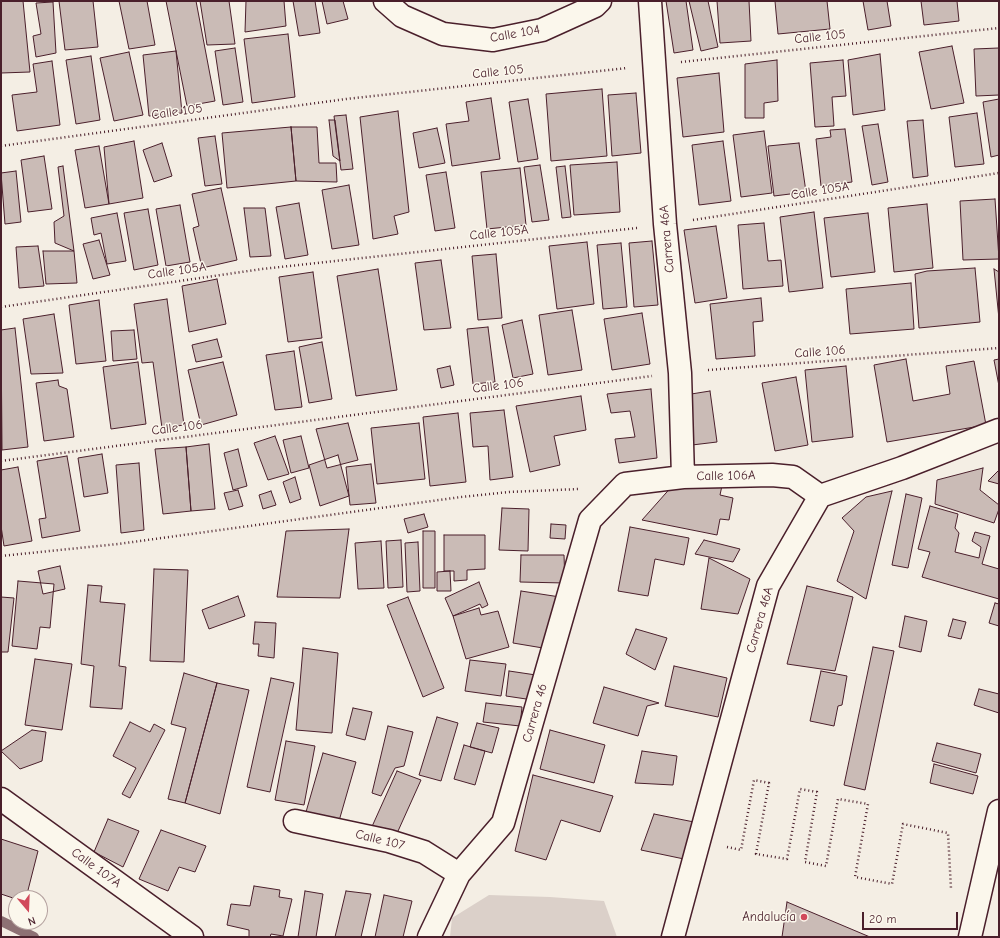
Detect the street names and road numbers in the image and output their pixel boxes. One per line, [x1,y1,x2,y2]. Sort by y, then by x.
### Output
street label: Calle 104 [489,22,541,46]
street label: Calle 105 [794,27,846,47]
street label: Calle 105 [472,62,524,82]
street label: Calle 105 [150,101,204,123]
street label: Calle 105A [790,179,850,203]
street label: Carrera 46A [656,204,678,274]
street label: Calle 105A [469,222,529,244]
street label: Calle 105A [147,259,207,283]
street label: Calle 106 [794,342,846,362]
street label: Calle 106 [472,375,524,397]
street label: Calle 106 [151,417,203,439]
street label: Calle 106A [696,468,756,484]
street label: Carrera 46A [743,585,777,655]
street label: Carrera 46 [519,682,551,744]
street label: Calle 107 [354,826,406,854]
street label: Calle 107A [68,845,124,891]

